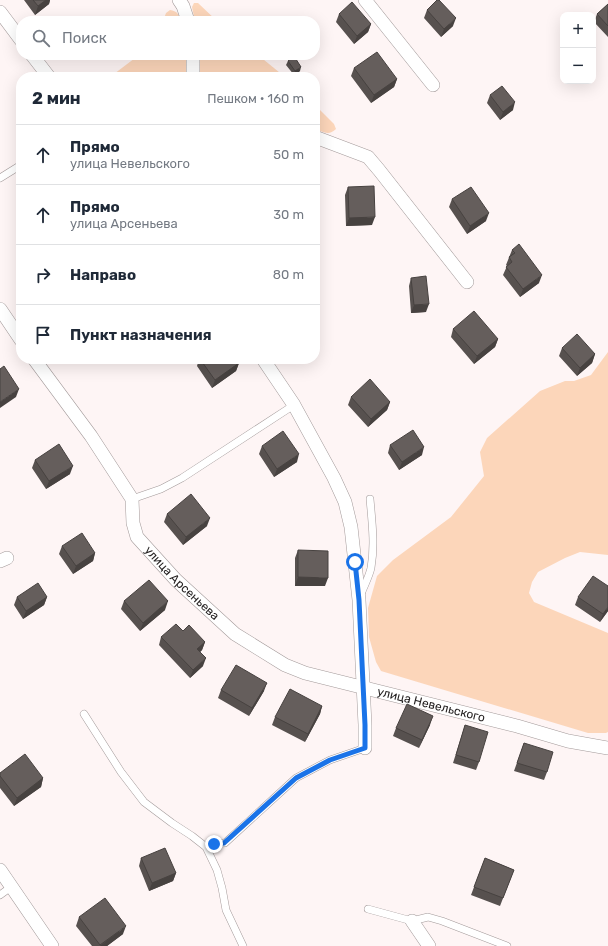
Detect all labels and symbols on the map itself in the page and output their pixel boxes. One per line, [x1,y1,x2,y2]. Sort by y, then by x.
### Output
street label: улица Арсеньева [142,543,222,623]
route start [346,553,364,571]
street label: улица Невельского [376,684,487,725]
route end [205,835,223,853]

